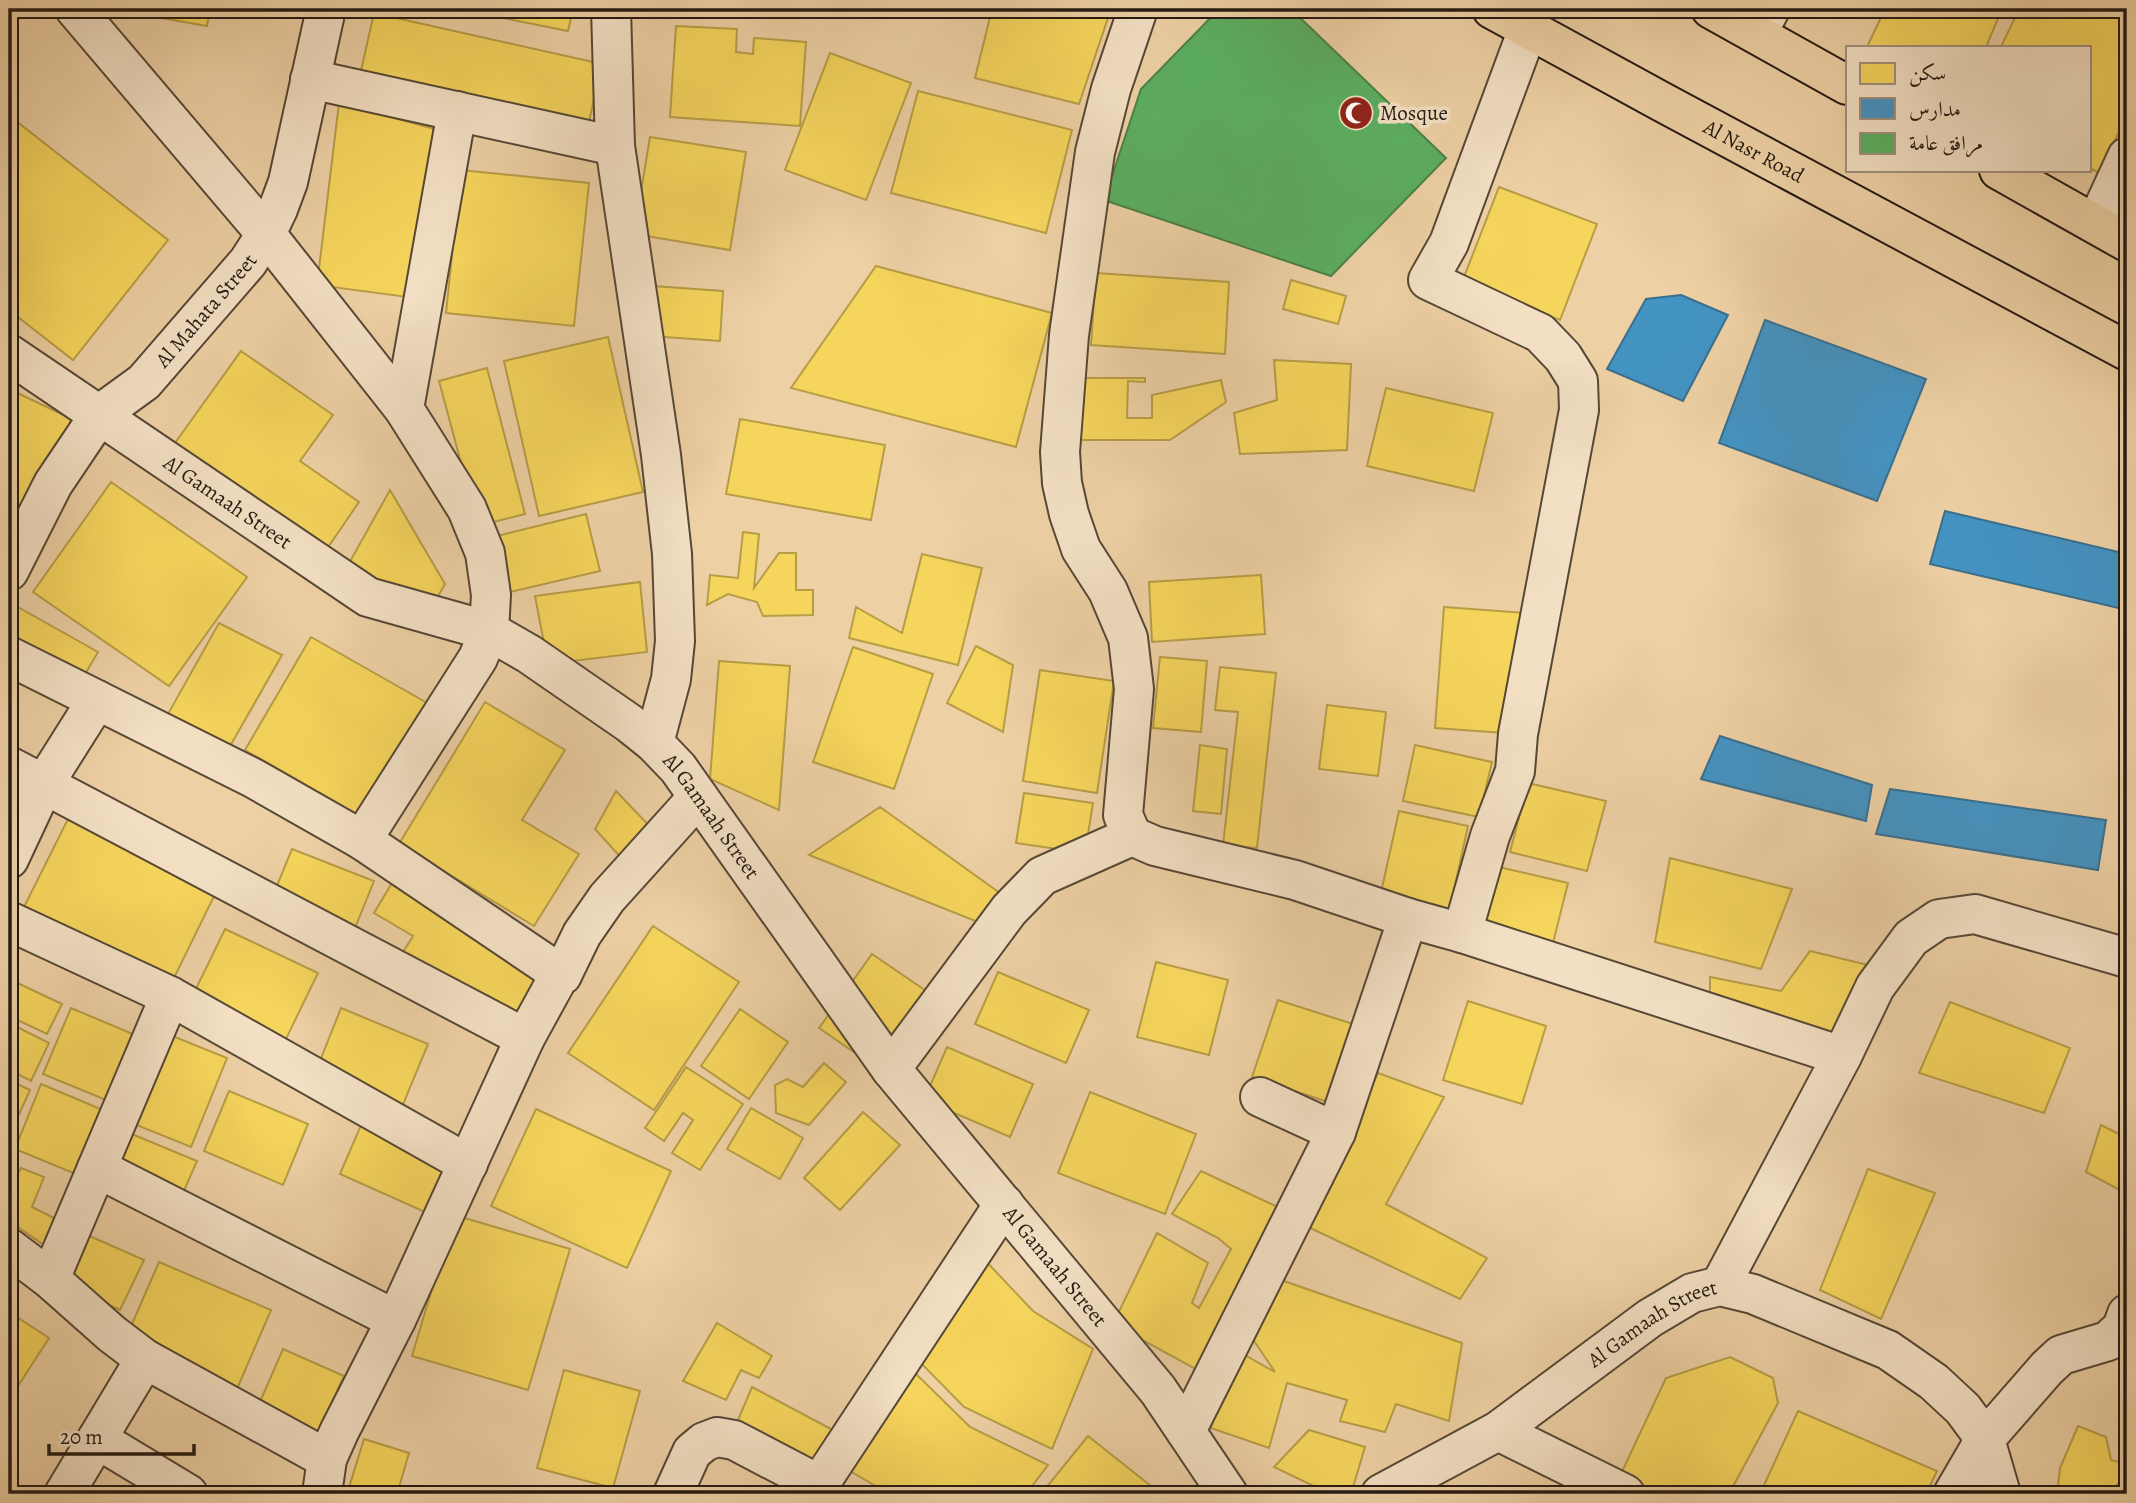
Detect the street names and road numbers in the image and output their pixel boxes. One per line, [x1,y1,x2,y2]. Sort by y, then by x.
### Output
street label: Al Nasr Road [1698,112,1810,190]
street label: Al Mahata Street [148,248,264,374]
street label: Al Gamaah Street [157,448,297,555]
street label: Al Gamaah Street [656,746,766,885]
street label: Al Gamaah Street [996,1199,1114,1333]
street label: Al Gamaah Street [1581,1273,1720,1374]

